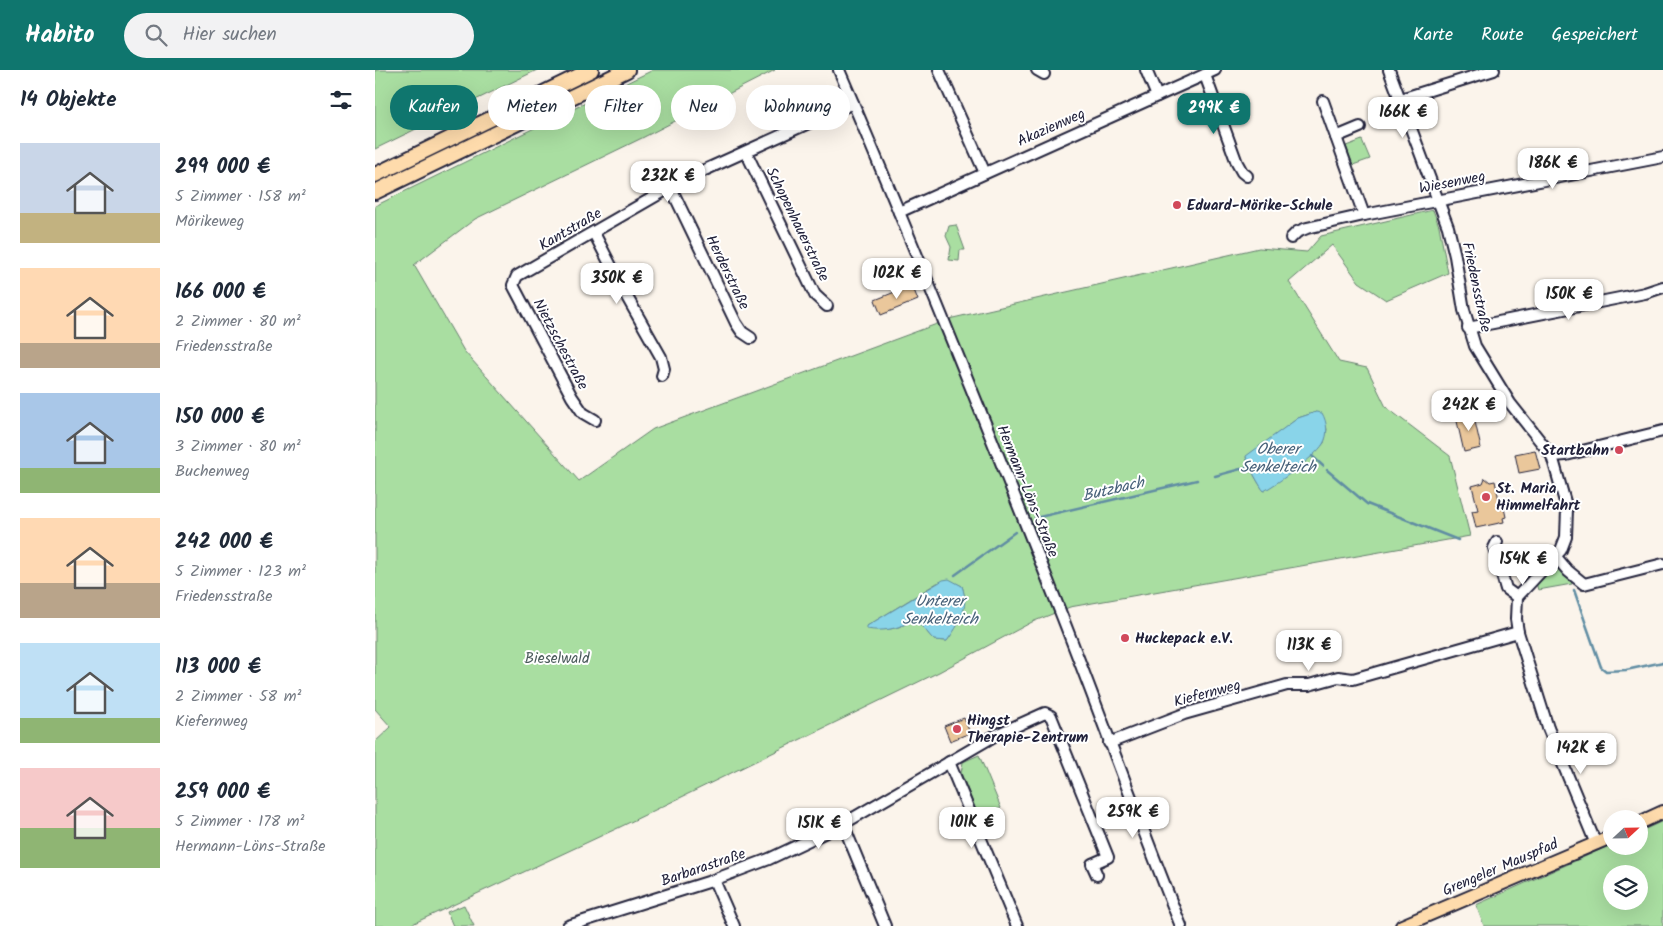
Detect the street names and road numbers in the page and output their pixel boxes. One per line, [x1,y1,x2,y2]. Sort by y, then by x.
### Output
street label: Akazienweg [1014,102,1089,154]
street label: Schopenhauerstraße [759,163,835,286]
street label: Wiesenweg [1417,165,1487,201]
street label: Kantstraße [534,202,607,258]
street label: Herderstraße [699,231,756,314]
street label: Friedensstraße [1455,240,1497,335]
street label: Nietzschestraße [526,294,594,395]
street label: Hermann-Löns-Straße [990,421,1065,562]
street label: Kiefernweg [1171,674,1243,714]
street label: Grengeler Mauspfad [1439,832,1563,903]
street label: Barbarastraße [658,842,749,894]

